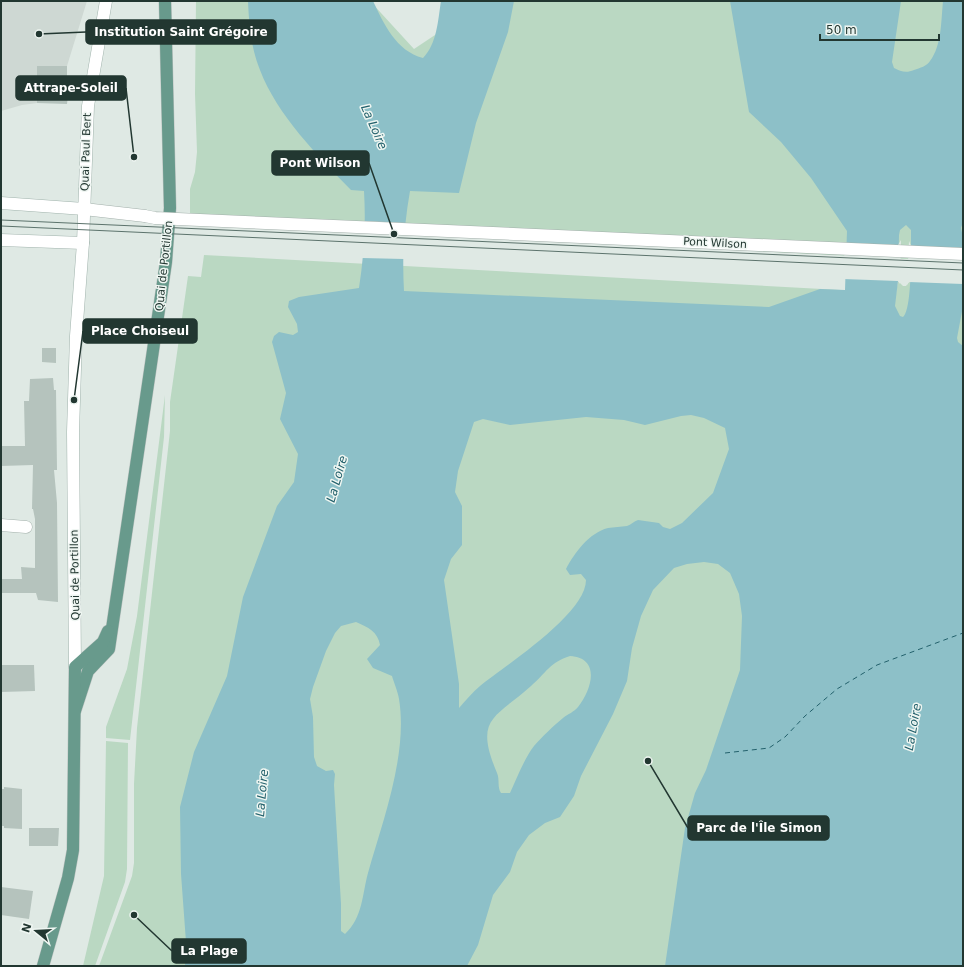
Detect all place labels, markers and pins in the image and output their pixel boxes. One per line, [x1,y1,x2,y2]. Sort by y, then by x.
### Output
callout: Institution Saint Grégoire [86,20,276,44]
callout: Attrape-Soleil [16,76,126,100]
callout: Pont Wilson [272,151,369,175]
callout: Place Choiseul [83,319,197,343]
callout: Parc de l'Île Simon [688,816,829,840]
callout: La Plage [172,939,246,963]

